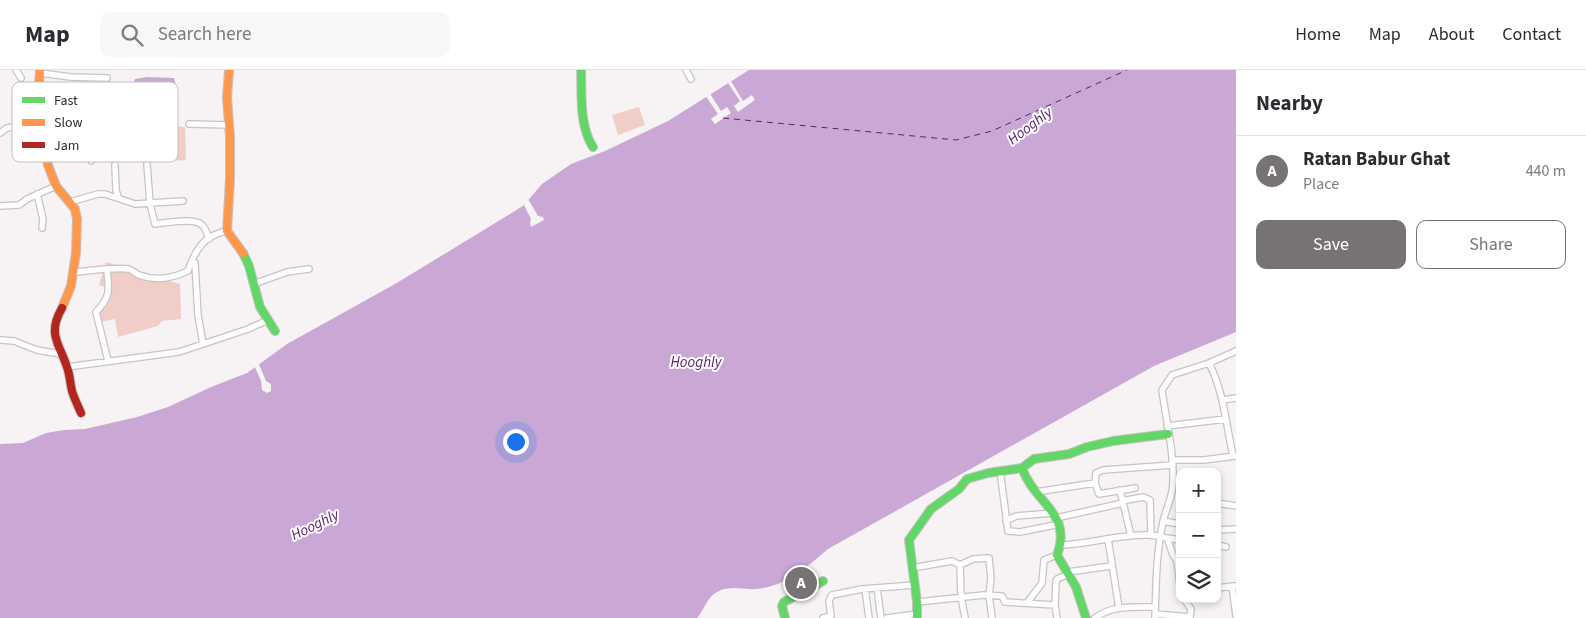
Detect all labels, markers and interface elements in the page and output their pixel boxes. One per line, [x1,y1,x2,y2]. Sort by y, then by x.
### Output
search box [100,12,450,57]
text: Map [25,17,70,52]
icon: search [118,21,146,49]
text: Search here [158,21,251,48]
text: Home [1295,22,1341,47]
text: Map [1369,22,1401,47]
text: About [1429,22,1474,47]
text: Contact [1502,22,1561,47]
legend [12,82,178,162]
text: Nearby [1256,88,1323,118]
text: Fast [54,91,78,111]
water label: Hooghly [1003,102,1058,150]
text: Slow [54,113,83,133]
text: Jam [54,136,79,156]
text: Ratan Babur Ghat [1303,146,1450,173]
text: A [1267,160,1277,182]
text: 440 m [1526,160,1566,182]
text: Place [1303,173,1339,195]
button: Save [1256,220,1406,269]
button: Share [1416,220,1566,269]
water label: Hooghly [670,352,723,373]
your location [503,429,529,455]
map controls [1176,468,1221,603]
button: + [1176,468,1221,513]
water label: Hooghly [287,504,344,546]
button: − [1176,513,1221,558]
button: layers [1176,558,1221,603]
pin: A [785,564,817,602]

